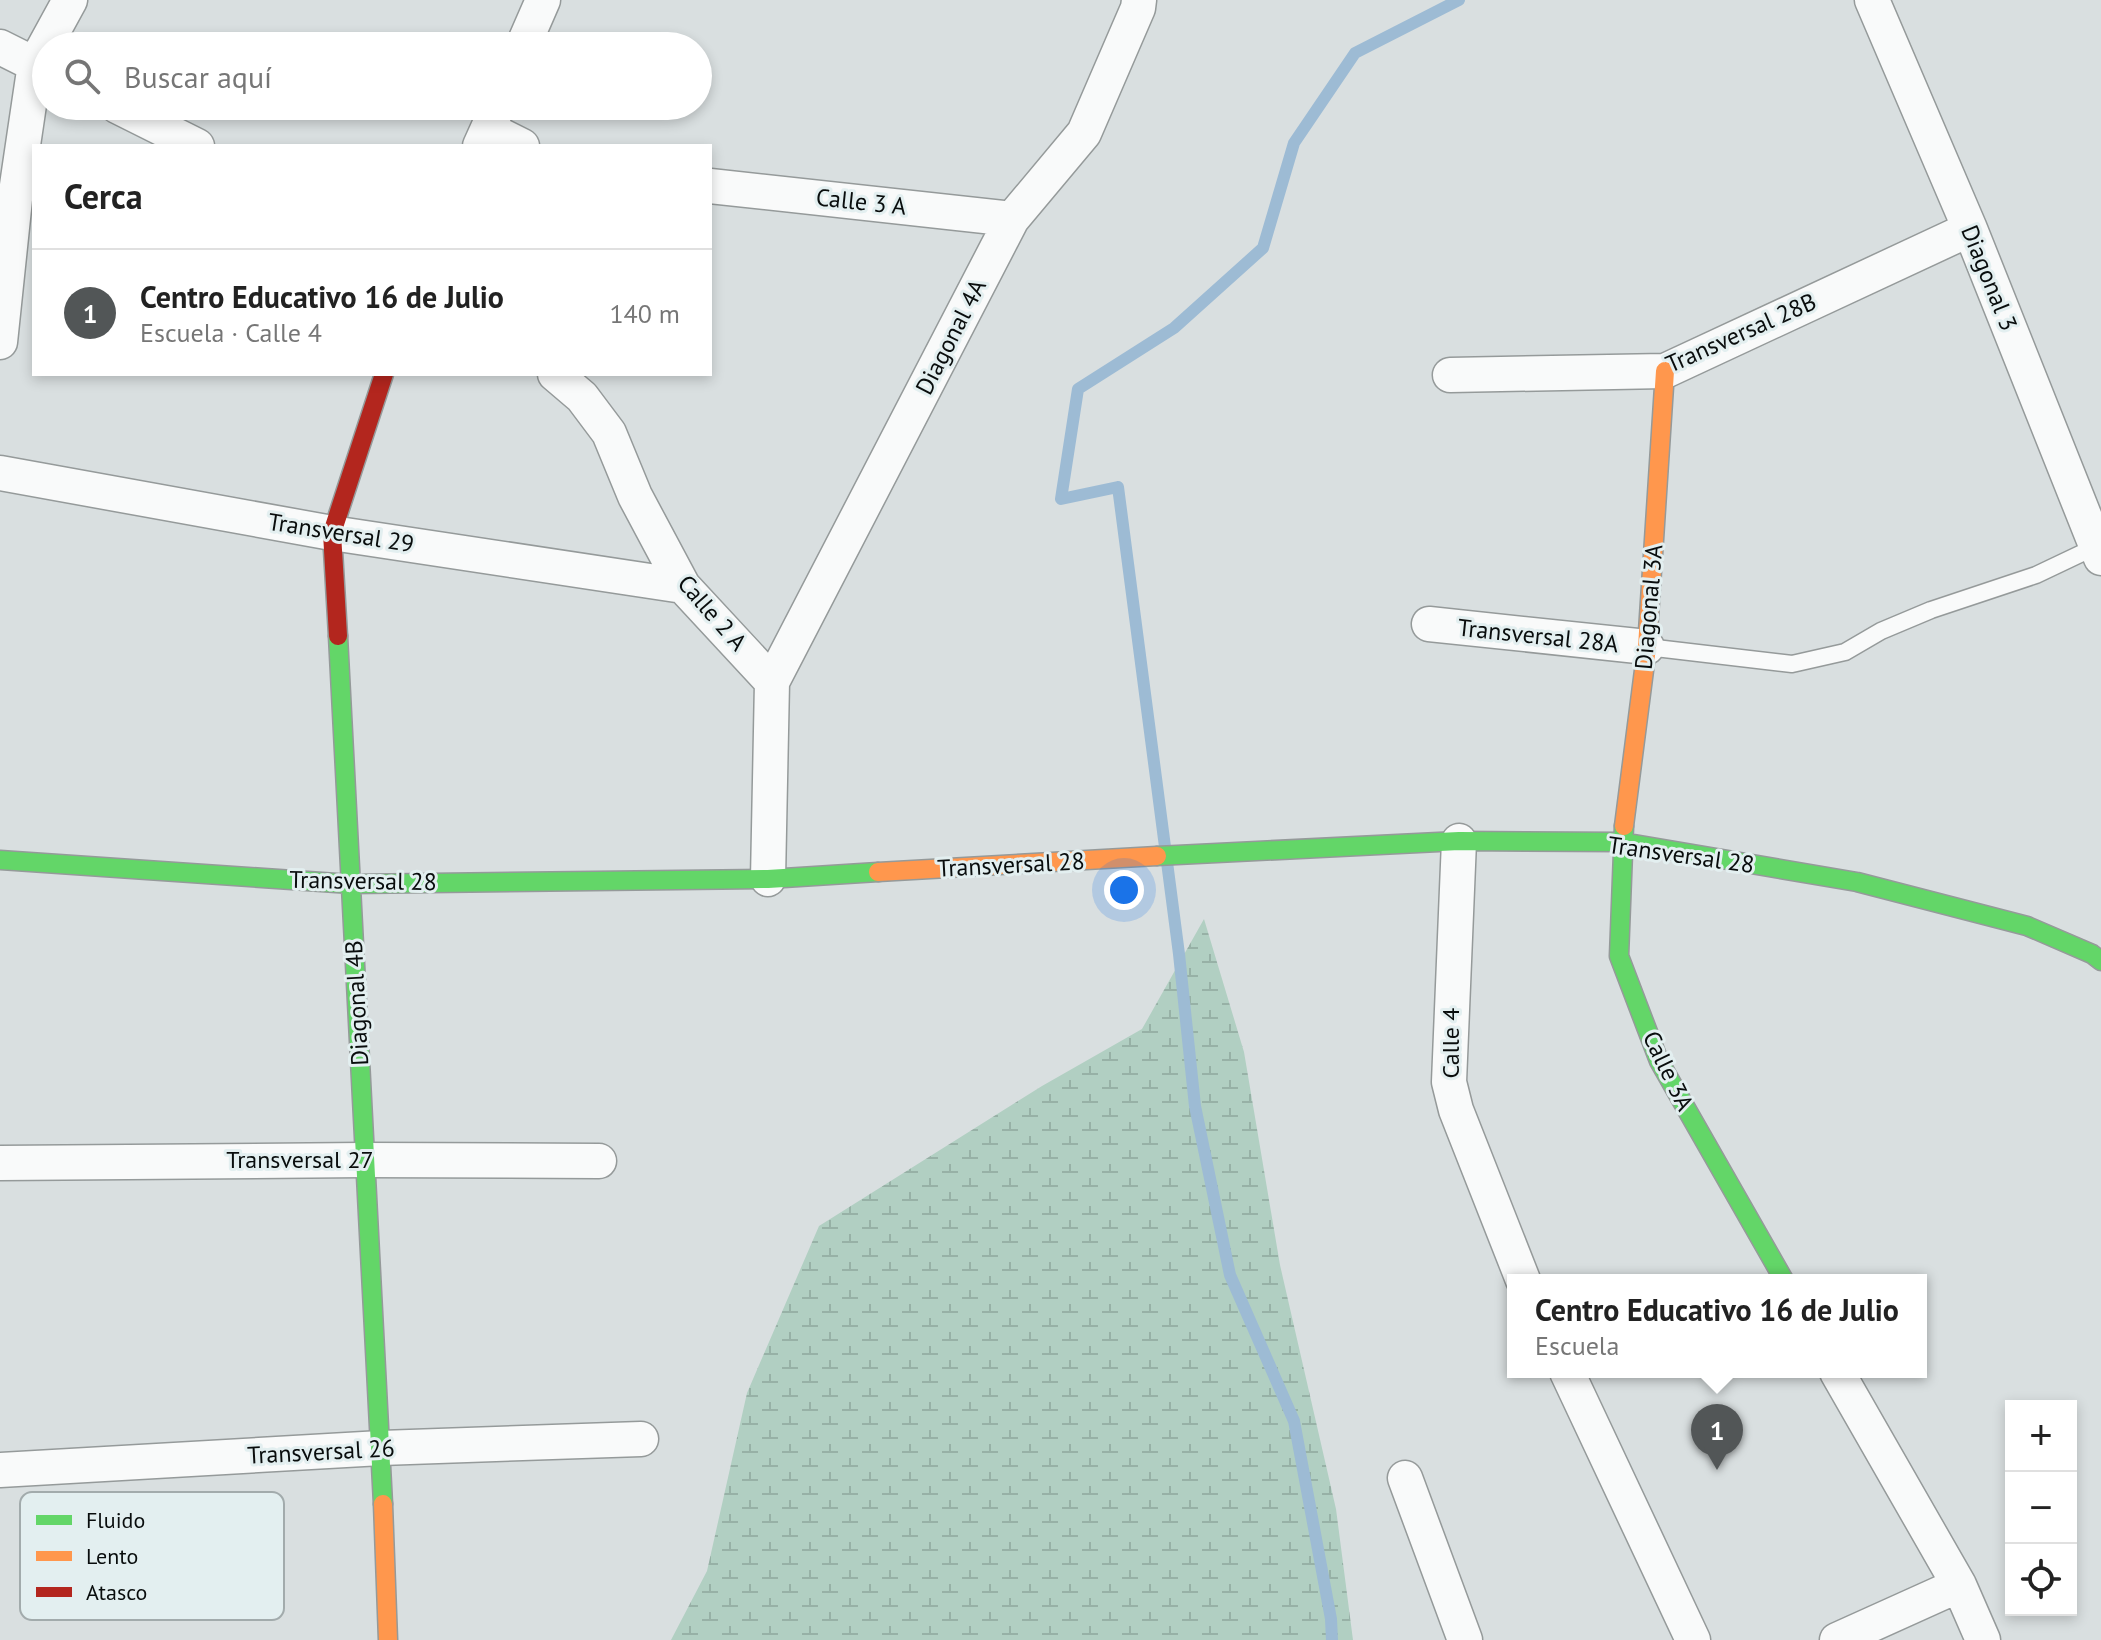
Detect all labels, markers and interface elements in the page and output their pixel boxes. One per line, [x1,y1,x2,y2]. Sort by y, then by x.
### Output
search box [32,32,712,120]
icon: search [60,54,104,98]
text: Buscar aquí [124,57,272,96]
text: Cerca [64,174,143,218]
street label: Calle 3 A [814,181,908,222]
street label: Diagonal 3 [1954,220,2025,335]
street label: Diagonal 4A [908,274,993,400]
text: Centro Educativo 16 de Julio [140,277,504,316]
street label: Transversal 28B [1661,286,1821,380]
text: 1 [83,297,97,330]
text: 140 m [609,297,680,330]
text: Escuela · Calle 4 [140,316,322,349]
street label: Transversal 29 [266,506,416,559]
street label: Diagonal 3A [1628,543,1669,671]
street label: Calle 2 A [671,568,754,657]
street label: Transversal 28A [1456,612,1620,659]
street label: Transversal 28 [1606,829,1756,880]
street label: Transversal 28 [937,845,1085,884]
street label: Transversal 28 [289,864,437,897]
your location [1104,870,1144,910]
street label: Diagonal 4B [338,940,375,1066]
street label: Calle 4 [1435,1008,1466,1078]
street label: Calle 3A [1636,1026,1701,1116]
street label: Transversal 27 [226,1144,374,1175]
popup [1507,1274,1927,1378]
text: Centro Educativo 16 de Julio [1535,1290,1899,1329]
text: Escuela [1535,1329,1619,1362]
map controls [2005,1400,2077,1616]
button: + [2005,1400,2077,1472]
pin: 1 [1691,1404,1743,1470]
street label: Transversal 26 [247,1432,395,1471]
button: − [2005,1472,2077,1544]
legend [20,1492,284,1620]
text: Fluido [86,1506,145,1534]
text: Lento [86,1542,138,1570]
button: locate [2005,1544,2077,1616]
text: Atasco [86,1578,147,1606]

